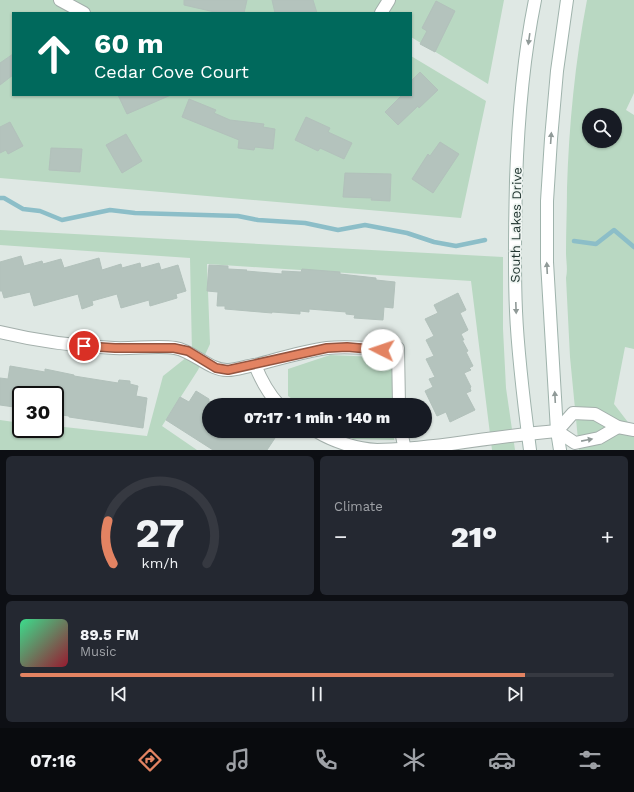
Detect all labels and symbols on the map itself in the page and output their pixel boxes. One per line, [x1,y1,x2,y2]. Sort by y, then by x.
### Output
one-way arrow [526,32,532,45]
one-way arrow [548,132,554,144]
street label: South Lakes Drive [507,167,525,283]
one-way arrow [544,262,551,274]
one-way arrow [513,302,519,315]
pin [67,329,101,363]
position arrow [361,329,403,371]
speed limit sign: 30 [12,386,64,438]
one-way arrow [552,391,559,403]
one-way arrow [581,437,594,443]

